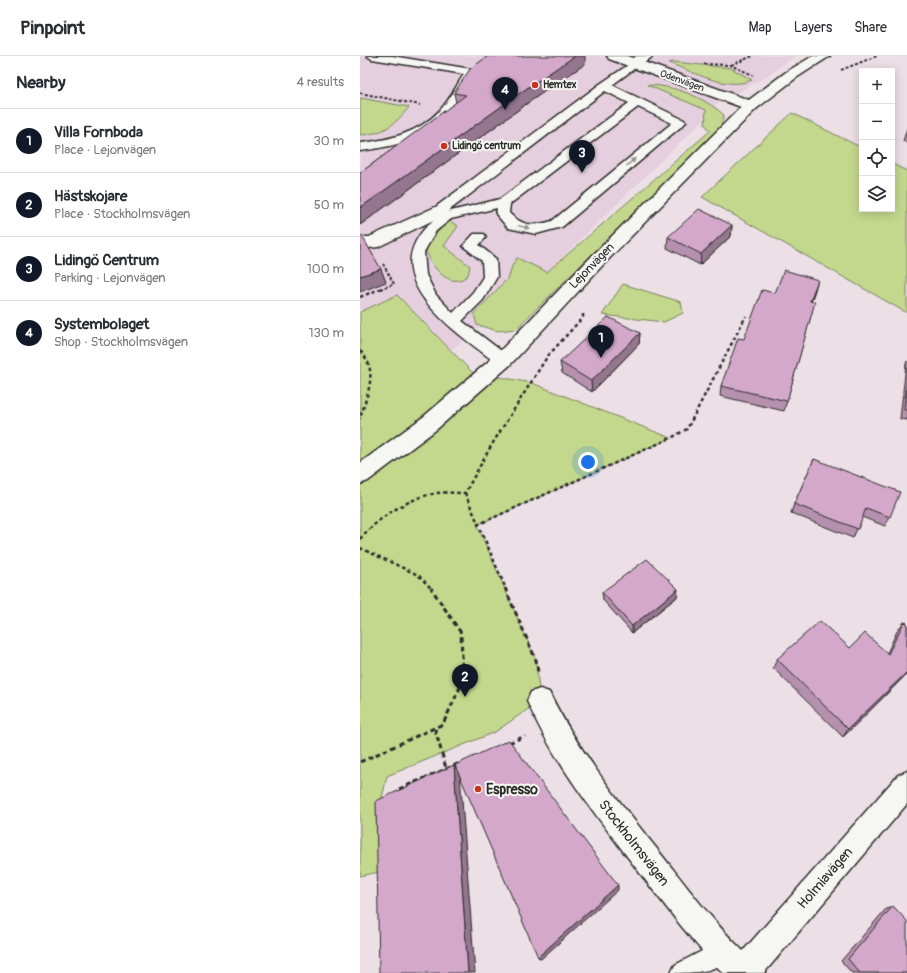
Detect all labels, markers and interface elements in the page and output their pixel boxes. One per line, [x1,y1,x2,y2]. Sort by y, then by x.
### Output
text: Pinpoint [20,16,85,40]
text: Map [749,19,772,36]
text: Layers [794,19,832,36]
text: Share [854,19,887,36]
street label: Odenvägen [658,67,706,95]
map controls [859,68,895,212]
button: + [859,68,895,104]
text: Nearby [16,72,65,93]
text: 4 results [297,74,344,90]
pin: 4 [492,77,518,110]
place label: Hemtex [543,79,577,91]
marker: Hemtex [530,80,540,90]
button: − [859,104,895,140]
text: Villa Fornboda [54,123,143,142]
text: 1 [26,133,32,149]
text: 30 m [314,133,344,149]
place label: Lidingö centrum [452,140,521,152]
pin: 3 [569,140,595,173]
button: locate [859,140,895,176]
marker: Lidingö centrum [439,141,449,151]
text: Place · Lejonvägen [54,142,156,158]
one-way arrow [626,158,636,167]
button: layers [859,176,895,212]
text: Hästskojare [54,187,127,206]
text: 2 [25,197,33,213]
text: 50 m [314,197,344,213]
text: Place · Stockholmsvägen [54,206,190,222]
one-way arrow [518,225,531,231]
street label: Lejonvägen [566,240,618,292]
text: Lidingö Centrum [54,251,159,270]
text: 3 [25,261,33,277]
text: 100 m [307,261,344,277]
text: Parking · Lejonvägen [54,270,166,286]
text: Systembolaget [54,315,149,334]
text: 4 [25,325,33,341]
text: 130 m [308,325,344,341]
pin: 1 [588,325,614,358]
text: Shop · Stockholmsvägen [54,334,188,350]
your location [578,452,598,472]
pin: 2 [452,664,478,697]
place label: Espresso [486,781,538,798]
marker: Espresso [473,784,483,794]
street label: Stockholmsvägen [595,797,673,890]
street label: Holmiavägen [794,844,856,912]

